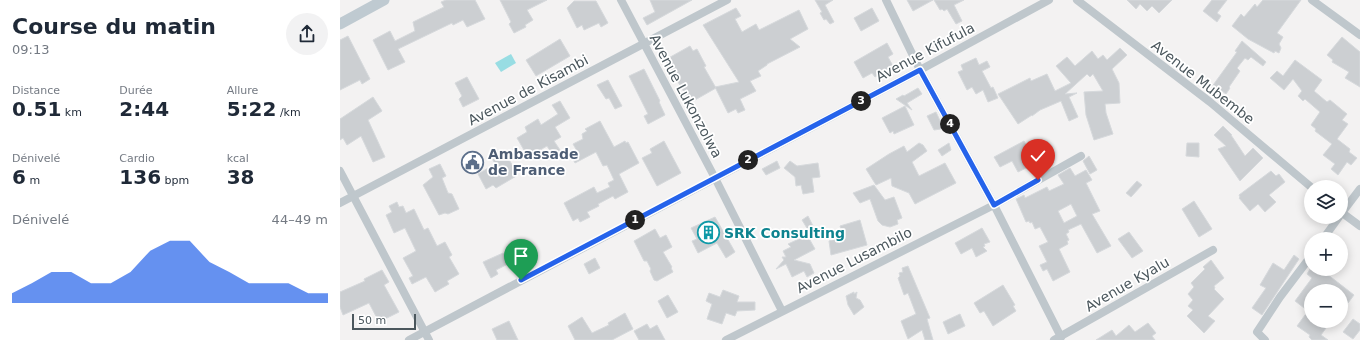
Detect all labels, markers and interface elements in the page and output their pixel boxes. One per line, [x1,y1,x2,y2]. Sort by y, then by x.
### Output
button: share [286,13,328,55]
text: Course du matin [12,14,216,39]
street label: Avenue Kifufula [873,19,977,85]
street label: Avenue Lukonzolwa [647,31,725,161]
street label: Avenue Mubembe [1148,37,1258,127]
text: 09:13 [12,42,49,57]
street label: Avenue de Kisambi [465,52,591,128]
text: Distance [12,84,60,97]
text: Durée [119,84,153,97]
text: Allure [227,84,258,97]
pin: 3 [851,91,871,111]
text: 3 [857,94,865,107]
text: 0.51 [12,97,61,121]
text: 2:44 [119,97,169,121]
text: 5:22 [227,97,276,121]
text: km [61,106,82,119]
text: /km [276,106,301,119]
pin: 4 [940,114,960,134]
text: 4 [946,117,954,130]
pin [1021,139,1055,180]
icon: check [1027,145,1049,167]
place label: Ambassade de France [488,146,579,178]
public building icon: Ambassade de France [460,149,486,175]
pin: 2 [738,150,758,170]
text: Dénivelé [12,152,60,165]
text: Cardio [119,152,155,165]
text: kcal [227,152,249,165]
text: 2 [744,153,752,166]
text: 6 [12,165,26,189]
text: 136 [119,165,161,189]
text: 38 [227,165,255,189]
text: m [26,174,40,187]
text: bpm [161,174,189,187]
map controls [1304,180,1348,328]
button: layers [1304,180,1348,224]
pin: 1 [625,210,645,230]
text: Dénivelé [12,212,69,227]
text: 44–49 m [272,212,328,227]
text: 1 [631,213,639,226]
building icon: SRK Consulting [696,220,722,246]
street label: Avenue Lusambilo [794,224,914,296]
place label: SRK Consulting [724,225,845,241]
button: + [1304,232,1348,276]
pin [504,239,538,280]
icon: arrive [510,245,532,267]
street label: Avenue Kyalu [1082,254,1172,314]
button: − [1304,284,1348,328]
scale bar [352,312,416,331]
text: 50 m [358,314,386,327]

